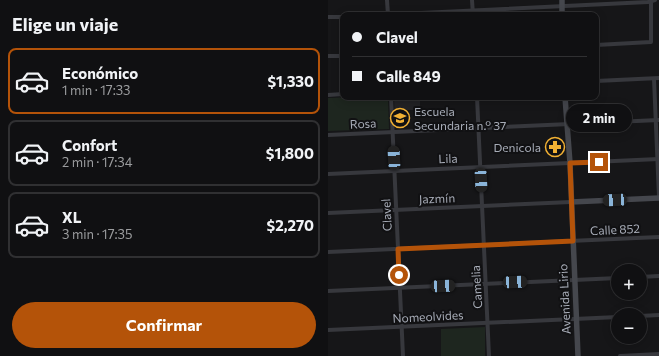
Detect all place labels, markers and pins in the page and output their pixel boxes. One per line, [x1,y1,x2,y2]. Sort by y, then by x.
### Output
place label: Escuela Secundaria n.° 37 [414,104,506,132]
school or university icon: Escuela Secundaria n.° 37 [389,107,411,129]
pharmacy icon: Denicola [544,136,566,158]
place label: Denicola [493,140,541,154]

